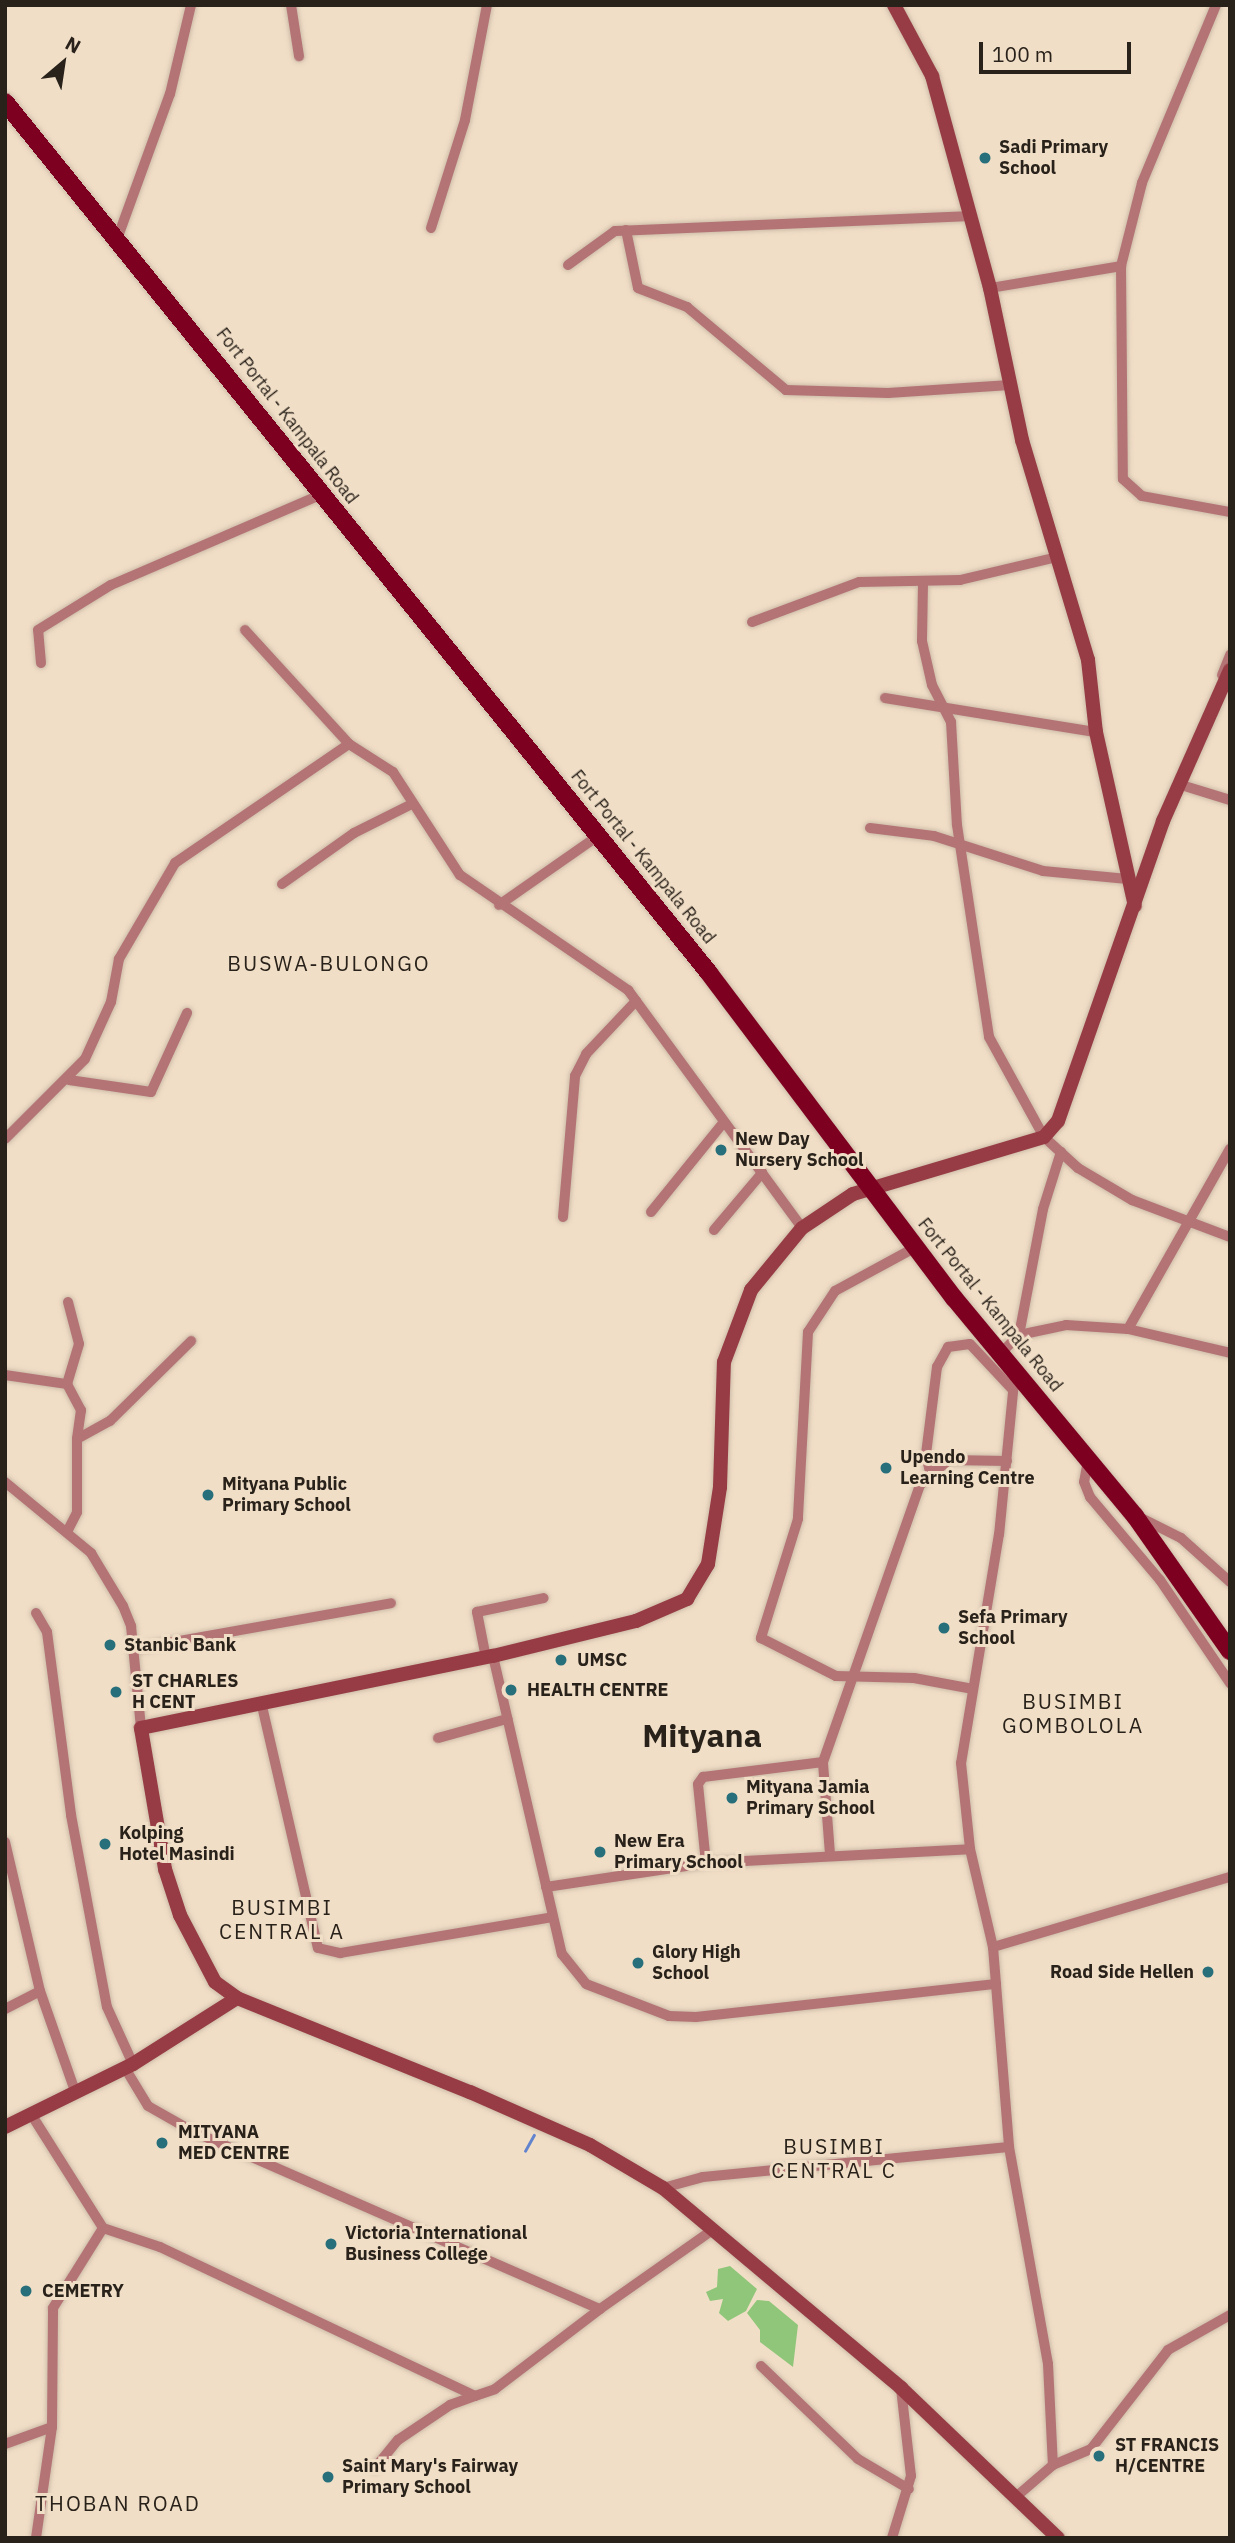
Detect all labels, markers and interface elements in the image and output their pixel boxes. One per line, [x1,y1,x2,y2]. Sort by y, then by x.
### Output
north arrow [28,28,98,98]
scale bar [983,28,1135,72]
text: N [61,31,85,58]
text: 100 m [992,40,1053,68]
place label: Sadi Primary School [999,137,1108,180]
marker: Sadi Primary School [977,150,993,166]
street label: Fort Portal - Kampala Road [212,324,362,508]
street label: Fort Portal - Kampala Road [566,766,720,948]
district label: BUSWA-BULONGO [229,950,429,976]
place label: New Day Nursery School [735,1129,864,1172]
marker: New Day Nursery School [713,1142,729,1158]
street label: Fort Portal - Kampala Road [913,1214,1067,1396]
place label: Upendo Learning Centre [900,1447,1035,1490]
marker: Upendo Learning Centre [878,1460,894,1476]
place label: Mityana Public Primary School [222,1474,351,1516]
marker: Mityana Public Primary School [200,1487,216,1503]
place label: Sefa Primary School [958,1607,1068,1650]
marker: Sefa Primary School [936,1620,952,1636]
place label: Stanbic Bank [124,1634,236,1656]
marker: Stanbic Bank [102,1637,118,1653]
place label: UMSC [577,1649,627,1671]
marker: UMSC [551,1650,571,1670]
place label: ST CHARLES H CENT [132,1671,238,1714]
place label: HEALTH CENTRE [527,1679,669,1701]
marker: HEALTH CENTRE [501,1680,521,1700]
marker: ST CHARLES H CENT [106,1682,126,1702]
district label: BUSIMBI GOMBOLOLA [1003,1688,1143,1738]
district label: Mityana [642,1716,762,1754]
place label: Mityana Jamia Primary School [746,1777,875,1820]
marker: Mityana Jamia Primary School [724,1790,740,1806]
place label: Kolping Hotel Masindi [119,1823,235,1866]
place label: New Era Primary School [614,1831,743,1874]
marker: Kolping Hotel Masindi [97,1836,113,1852]
marker: New Era Primary School [592,1844,608,1860]
district label: BUSIMBI CENTRAL A [220,1894,344,1944]
place label: Glory High School [652,1942,741,1984]
marker: Glory High School [630,1955,646,1971]
place label: Road Side Hellen [1050,1961,1194,1983]
marker: Road Side Hellen [1200,1964,1216,1980]
place label: MITYANA MED CENTRE [178,2122,290,2164]
marker: MITYANA MED CENTRE [152,2133,172,2153]
district label: BUSIMBI CENTRAL C [772,2133,896,2183]
place label: Victoria International Business College [345,2223,527,2266]
marker: Victoria International Business College [323,2236,339,2252]
place label: CEMETRY [42,2280,124,2302]
marker: CEMETRY [16,2281,36,2301]
place label: ST FRANCIS H/CENTRE [1115,2435,1219,2478]
marker: ST FRANCIS H/CENTRE [1089,2446,1109,2466]
place label: Saint Mary's Fairway Primary School [342,2456,518,2498]
marker: Saint Mary's Fairway Primary School [320,2469,336,2485]
district label: THOBAN ROAD [36,2490,200,2516]

